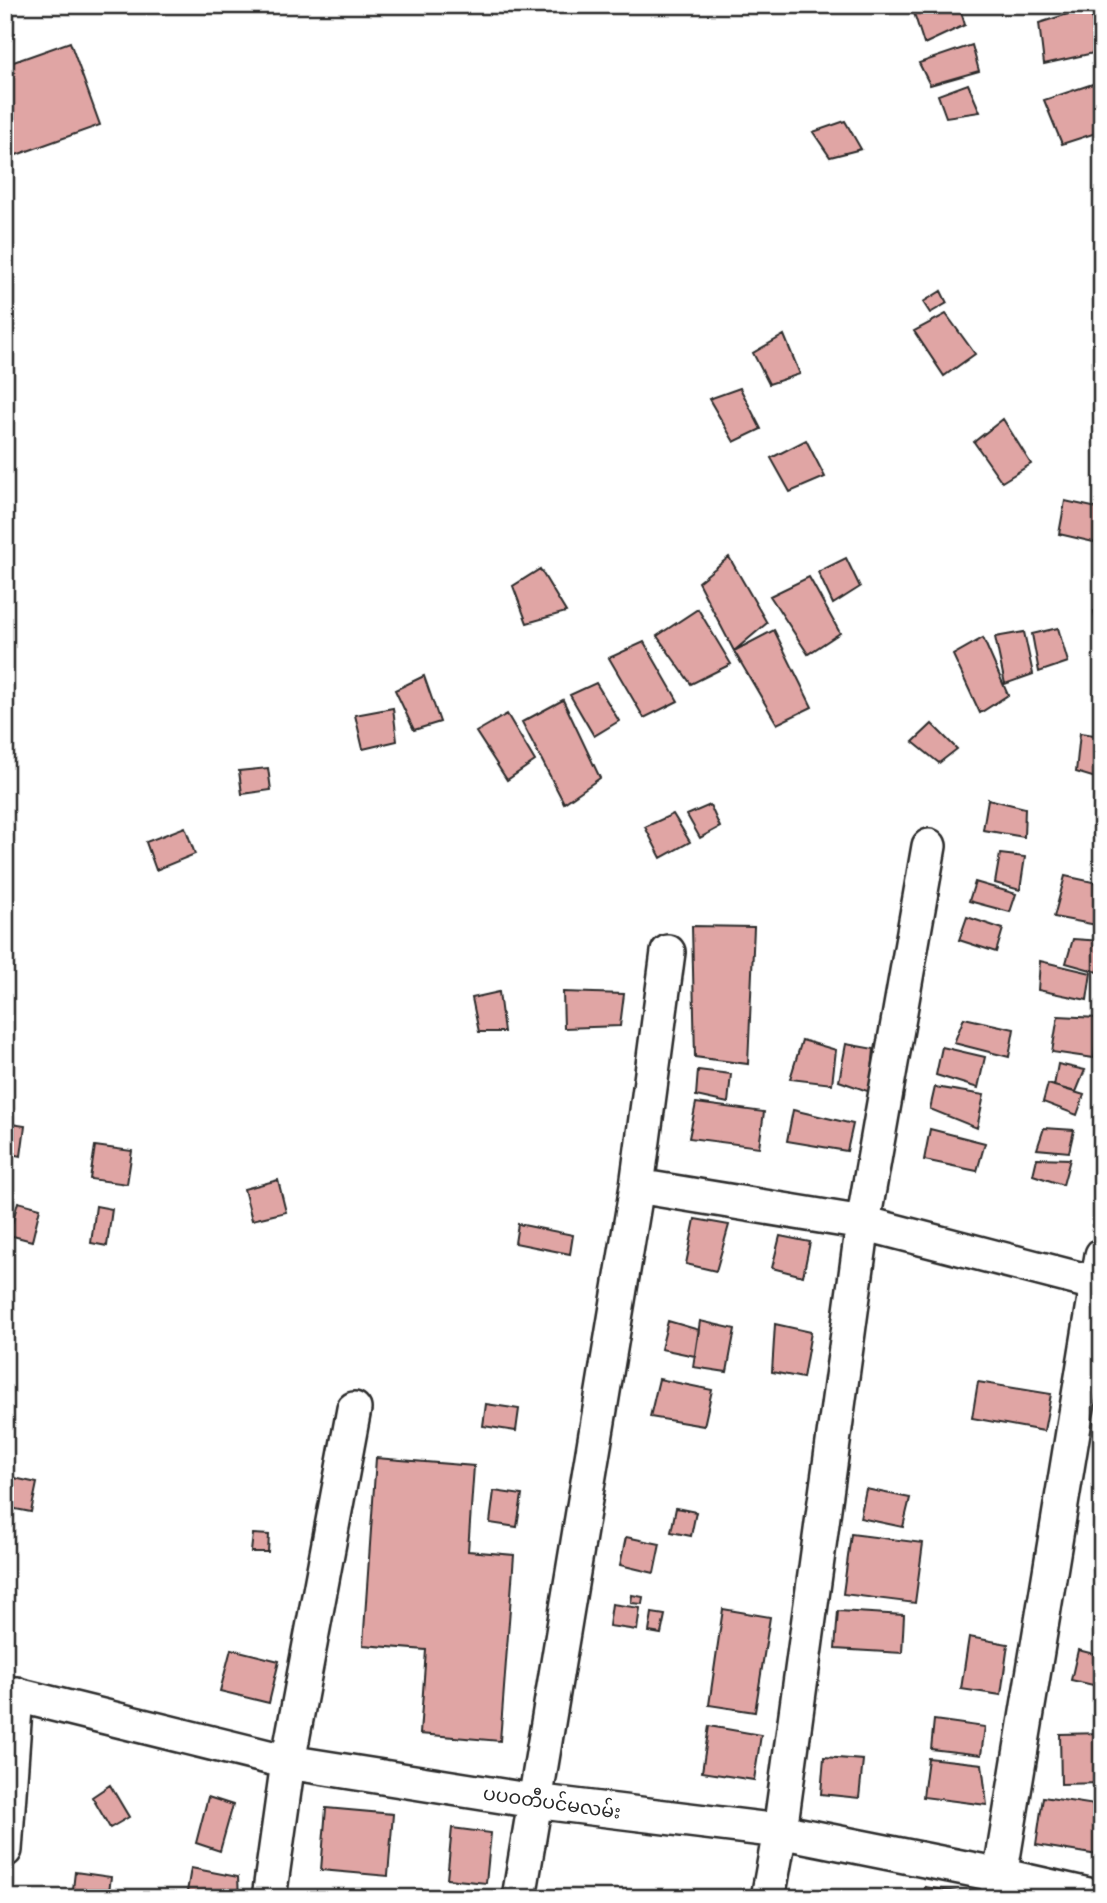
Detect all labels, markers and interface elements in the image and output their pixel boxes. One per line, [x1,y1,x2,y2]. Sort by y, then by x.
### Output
street label: ပပဝတီပင်မလမ်း [482,1778,623,1825]

